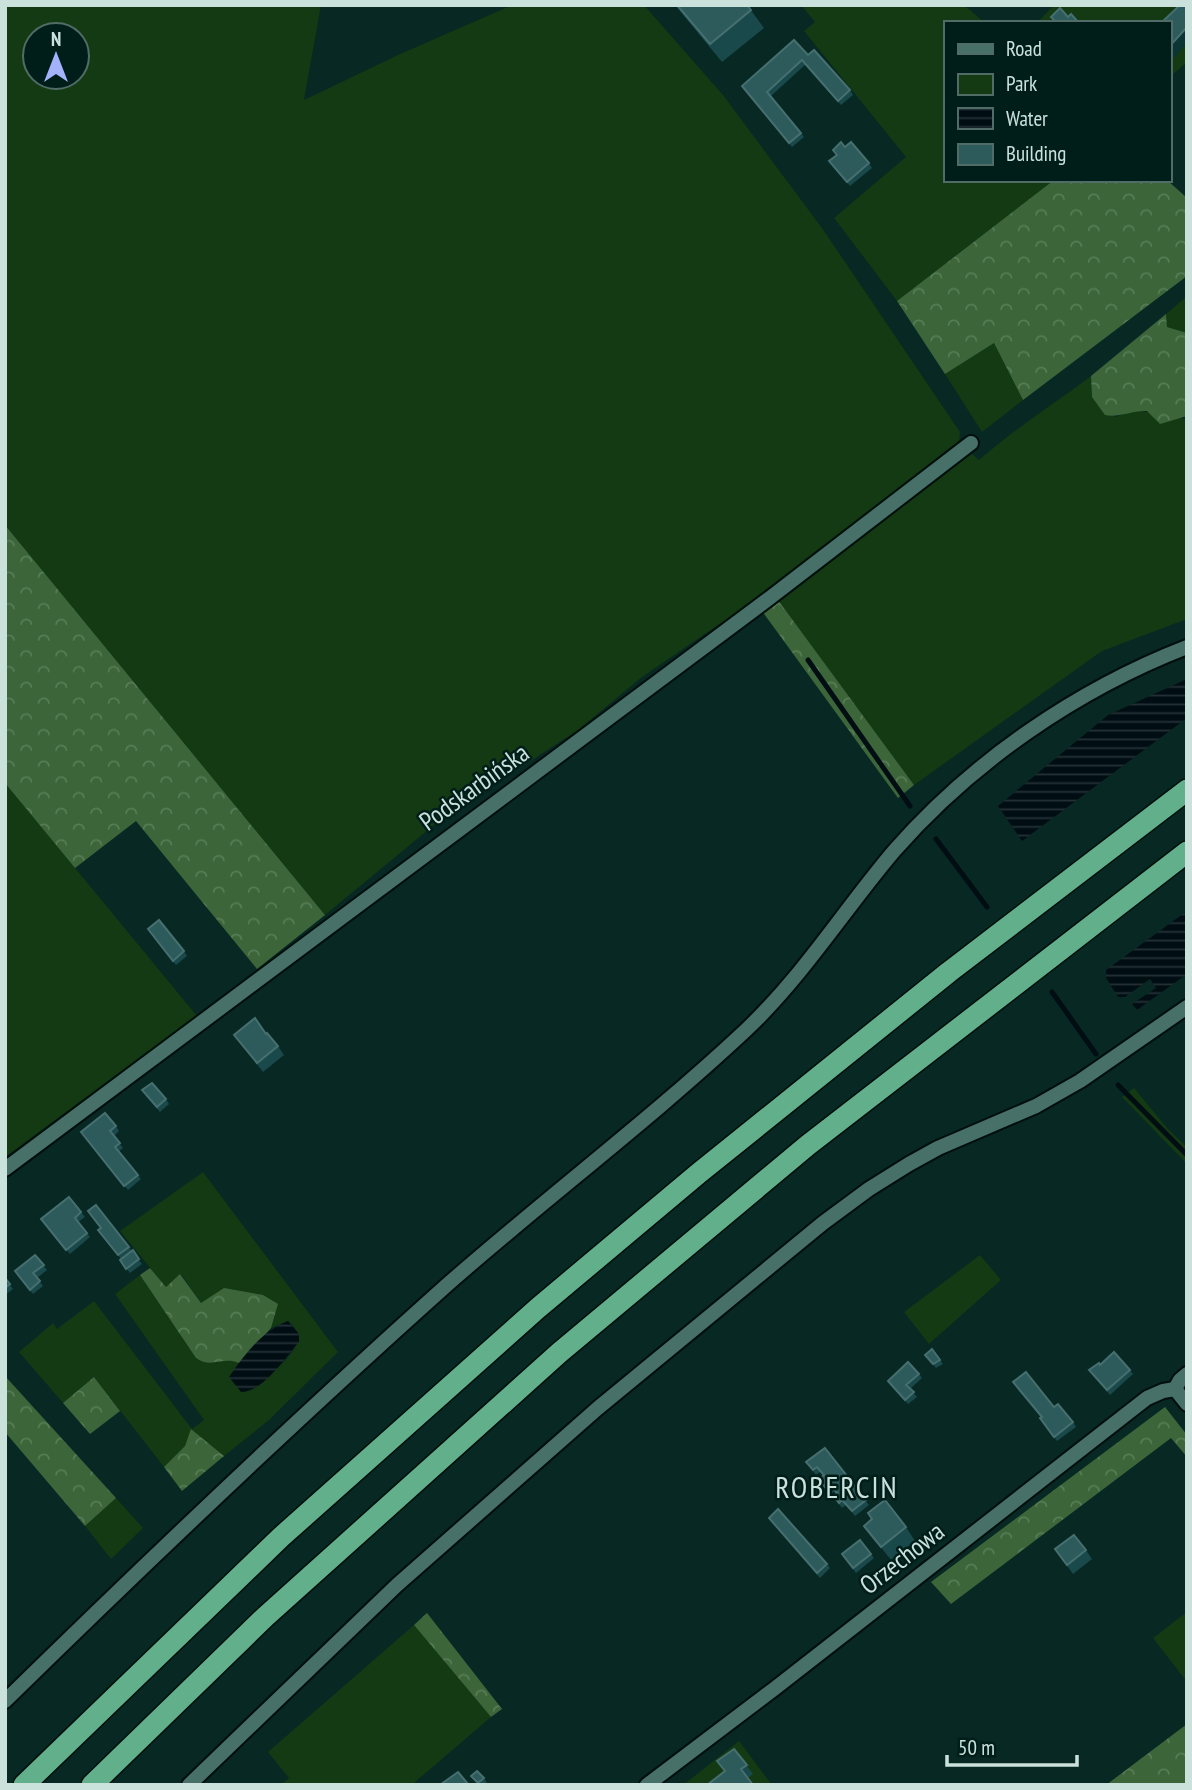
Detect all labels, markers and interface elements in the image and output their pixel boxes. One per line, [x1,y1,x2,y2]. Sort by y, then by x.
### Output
north arrow [21,21,91,91]
legend [944,21,1171,182]
text: N [51,27,61,51]
text: Road [1006,35,1042,62]
text: Park [1006,70,1037,97]
text: Water [1006,105,1048,132]
text: Building [1006,140,1066,167]
street label: Podskarbińska [412,736,535,837]
district label: ROBERCIN [775,1467,899,1506]
street label: Orzechowa [853,1514,951,1601]
scale bar [947,1724,1076,1768]
text: 50 m [958,1734,995,1761]

